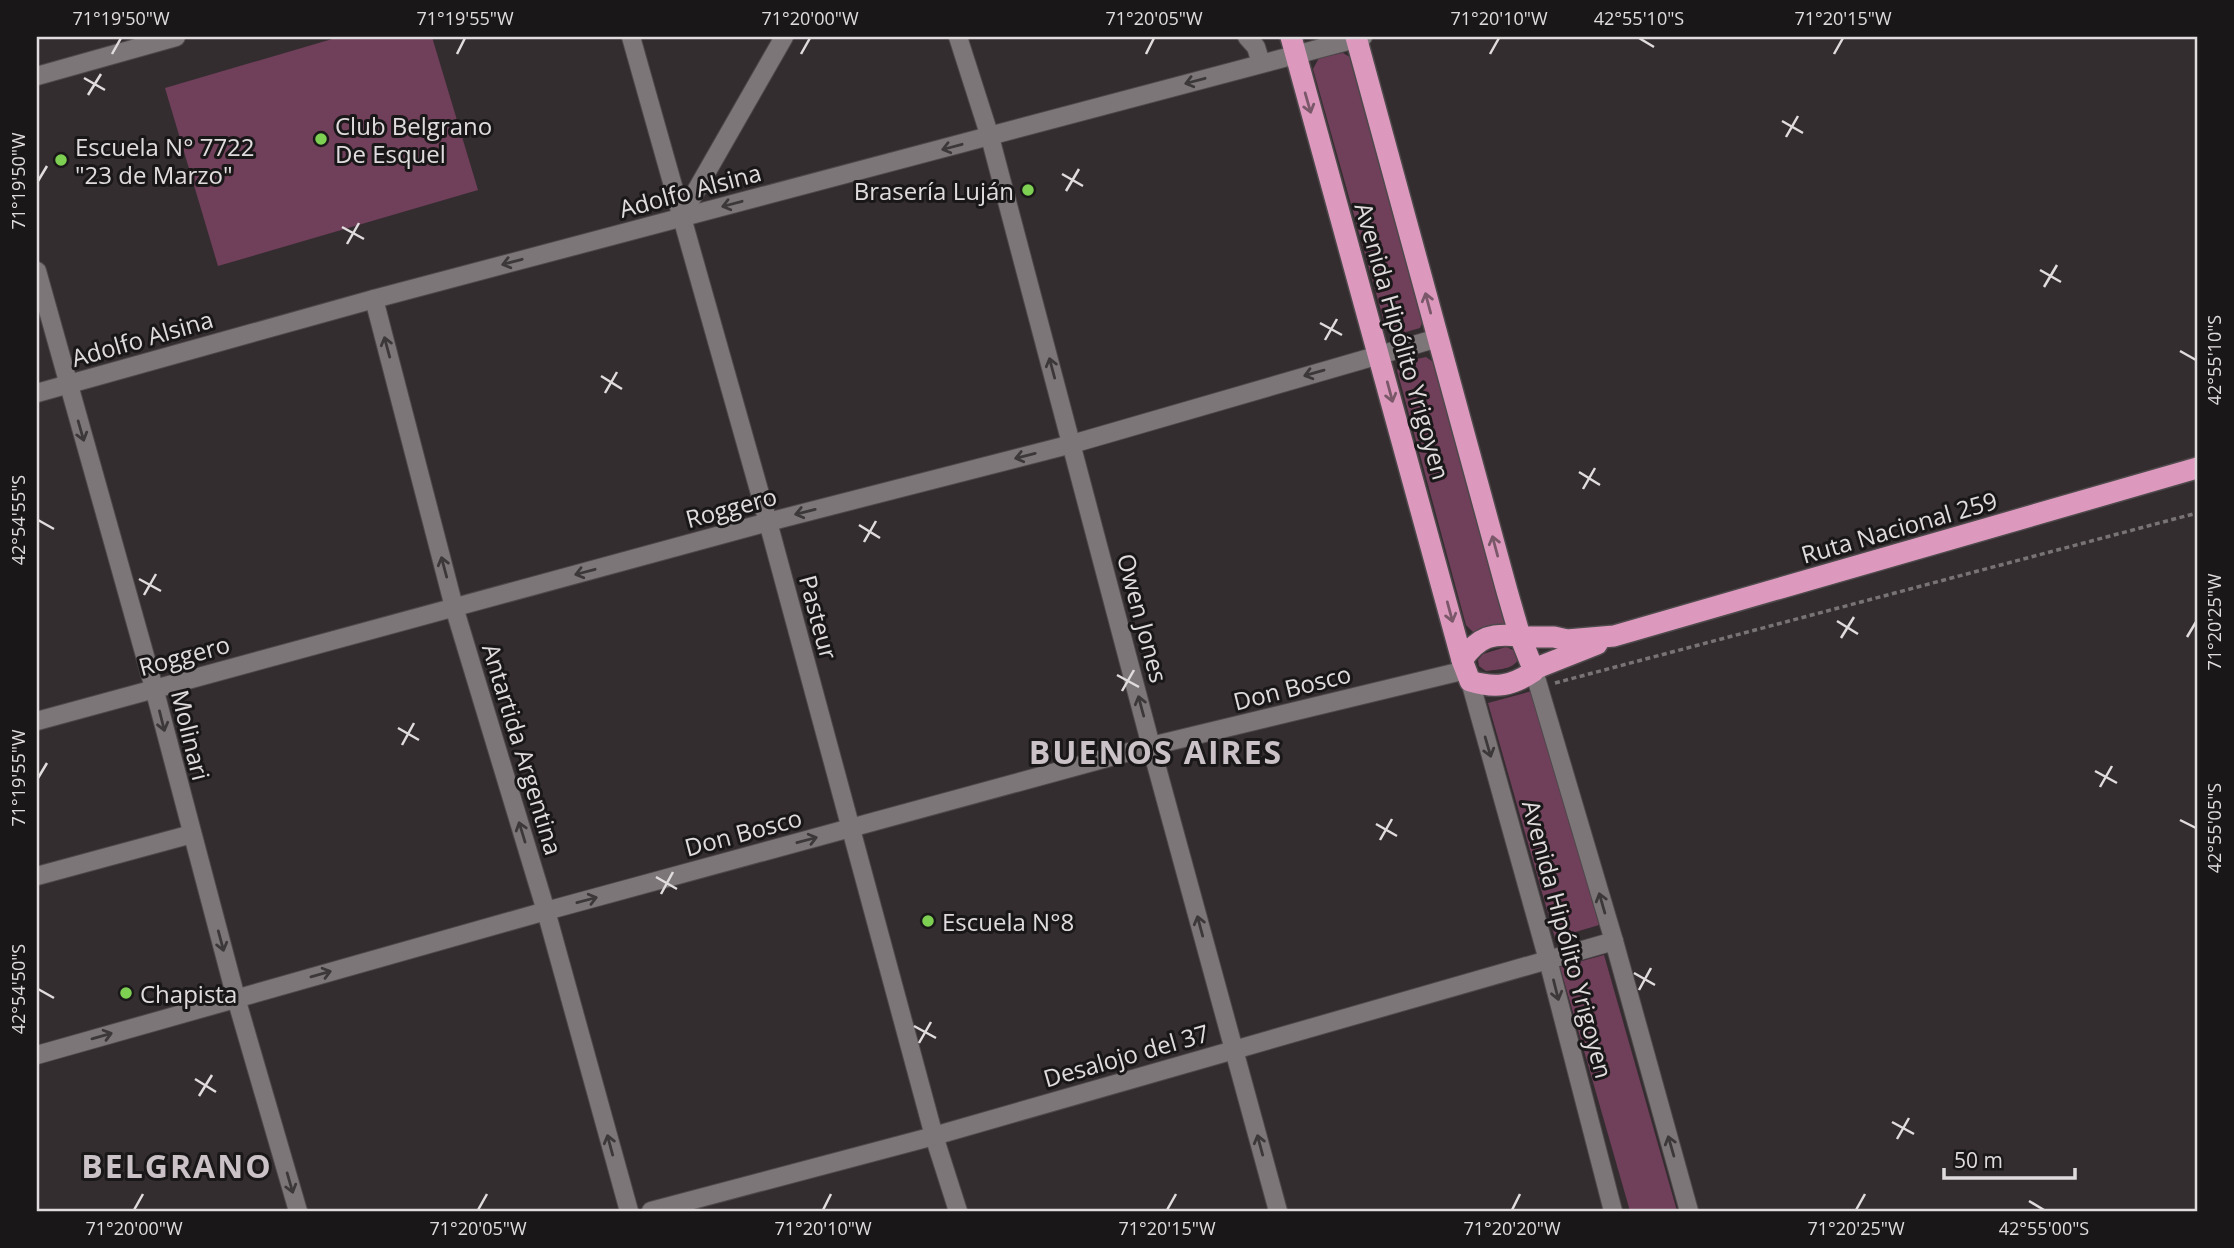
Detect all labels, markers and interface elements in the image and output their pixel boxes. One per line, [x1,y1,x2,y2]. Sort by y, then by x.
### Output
text: 71°19'50"W [72,6,170,30]
text: 71°19'55"W [416,6,514,30]
text: 71°20'00"W [761,6,859,30]
text: 71°20'05"W [1105,6,1203,30]
text: 71°20'10"W [1450,6,1548,30]
text: 42°55'10"S [1594,6,1684,30]
text: 71°20'15"W [1794,6,1892,30]
one-way arrow [1184,75,1207,88]
one-way arrow [1303,92,1316,114]
place label: Club Belgrano De Esquel [335,109,492,170]
place label: Escuela N° 7722 "23 de Marzo" [75,130,255,191]
marker: Club Belgrano De Esquel [313,131,329,147]
text: 71°19'50"W [6,132,30,230]
one-way arrow [941,141,964,154]
marker: Escuela N° 7722 "23 de Marzo" [53,152,69,168]
street label: Adolfo Alsina [615,155,765,225]
place label: Brasería Luján [854,174,1014,207]
marker: Brasería Luján [1020,182,1036,198]
one-way arrow [721,198,744,211]
street label: Avenida Hipólito Yrigoyen [1348,199,1458,483]
one-way arrow [501,256,524,269]
one-way arrow [1421,292,1434,314]
street label: Adolfo Alsina [67,302,217,374]
text: 42°55'10"S [2202,315,2226,405]
one-way arrow [380,336,393,359]
one-way arrow [1044,357,1057,379]
one-way arrow [1304,367,1326,380]
one-way arrow [1385,381,1398,403]
one-way arrow [76,420,89,442]
one-way arrow [1014,450,1037,463]
text: 42°54'55"S [6,475,30,565]
street label: Roggero [682,479,780,535]
street label: Ruta Nacional 259 [1797,483,2001,571]
one-way arrow [794,506,817,519]
one-way arrow [1488,535,1501,558]
street label: Owen Jones [1110,550,1176,686]
one-way arrow [437,556,450,579]
one-way arrow [574,566,596,579]
street label: Pasteur [792,571,846,663]
text: 71°20'25"W [2202,573,2226,671]
one-way arrow [1444,600,1457,623]
street label: Roggero [135,627,233,683]
street label: Antartida Argentina [475,639,571,859]
street label: Don Bosco [1230,656,1354,718]
street label: Molinari [164,686,218,784]
one-way arrow [1134,696,1147,718]
one-way arrow [156,709,169,732]
text: 71°19'55"W [6,729,30,827]
district label: BUENOS AIRES [1029,730,1283,773]
one-way arrow [1483,736,1496,758]
text: 42°55'05"S [2202,783,2226,873]
street label: Avenida Hipólito Yrigoyen [1515,796,1621,1082]
street label: Don Bosco [681,801,805,863]
one-way arrow [515,821,528,843]
one-way arrow [795,833,818,846]
one-way arrow [576,892,598,905]
one-way arrow [1595,892,1608,914]
place label: Escuela N°8 [942,905,1074,938]
marker: Escuela N°8 [920,913,936,929]
one-way arrow [1193,915,1206,937]
one-way arrow [215,930,228,952]
text: 42°54'50"S [6,944,30,1034]
one-way arrow [309,967,332,980]
place label: Chapista [140,977,237,1010]
one-way arrow [1550,978,1563,1000]
marker: Chapista [118,985,134,1001]
street label: Desalojo del 37 [1039,1016,1213,1094]
one-way arrow [91,1029,113,1042]
one-way arrow [603,1135,616,1157]
one-way arrow [1253,1135,1266,1157]
one-way arrow [1663,1135,1676,1157]
scale bar [1944,1136,2075,1180]
district label: BELGRANO [81,1144,273,1187]
text: 50 m [1954,1146,2003,1174]
one-way arrow [284,1171,297,1194]
text: 71°20'00"W [85,1216,183,1240]
text: 71°20'05"W [429,1216,527,1240]
text: 71°20'10"W [774,1216,872,1240]
text: 71°20'15"W [1118,1216,1216,1240]
text: 71°20'20"W [1463,1216,1561,1240]
text: 71°20'25"W [1807,1216,1905,1240]
text: 42°55'00"S [1999,1216,2089,1240]

